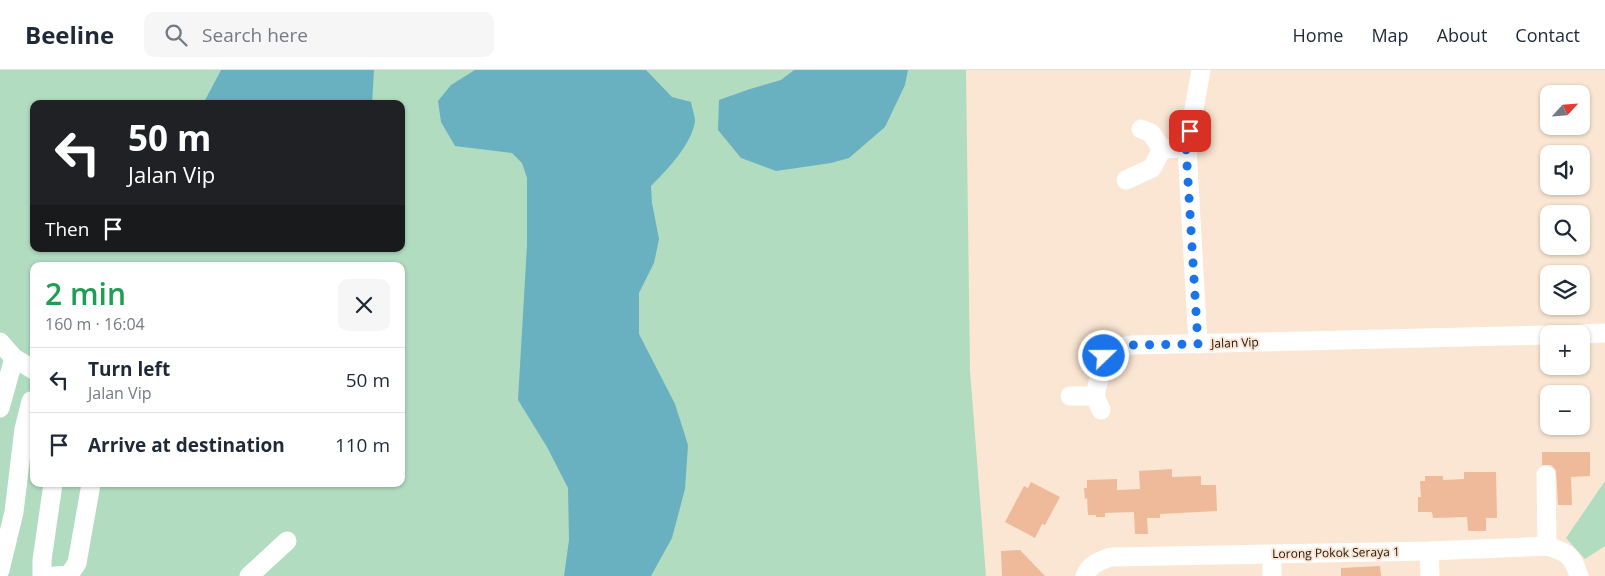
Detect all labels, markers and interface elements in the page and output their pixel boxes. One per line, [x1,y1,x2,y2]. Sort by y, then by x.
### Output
search box [144,12,494,57]
text: Beeline [25,18,114,51]
icon: search [162,21,190,49]
text: Search here [202,22,308,48]
text: Home [1293,23,1343,47]
text: Map [1371,23,1409,47]
text: About [1437,23,1487,47]
text: Contact [1515,23,1580,47]
north arrow [1540,85,1590,135]
map controls [1540,85,1590,435]
pin [1169,110,1211,152]
text: 50 m [128,114,211,161]
icon: arrive [1176,117,1204,145]
icon: left [45,120,110,185]
button: sound [1540,145,1590,195]
text: Jalan Vip [128,159,215,189]
button: search [1540,205,1590,255]
icon: arrive [99,215,127,243]
text: Then [45,216,89,242]
button: layers [1540,265,1590,315]
text: 2 min [45,273,126,314]
button: close [338,279,390,331]
text: 160 m · 16:04 [45,313,145,335]
button: + [1540,325,1590,375]
position arrow [1077,329,1129,381]
street label: Jalan Vip [1210,333,1259,352]
text: Turn left [88,356,170,382]
icon: left [45,366,73,394]
text: 50 m [346,367,390,393]
text: Jalan Vip [88,382,151,404]
button: − [1540,385,1590,435]
icon: arrive [45,431,73,459]
text: Arrive at destination [88,432,285,458]
text: 110 m [335,432,390,458]
street label: Lorong Pokok Seraya 1 [1272,543,1400,562]

